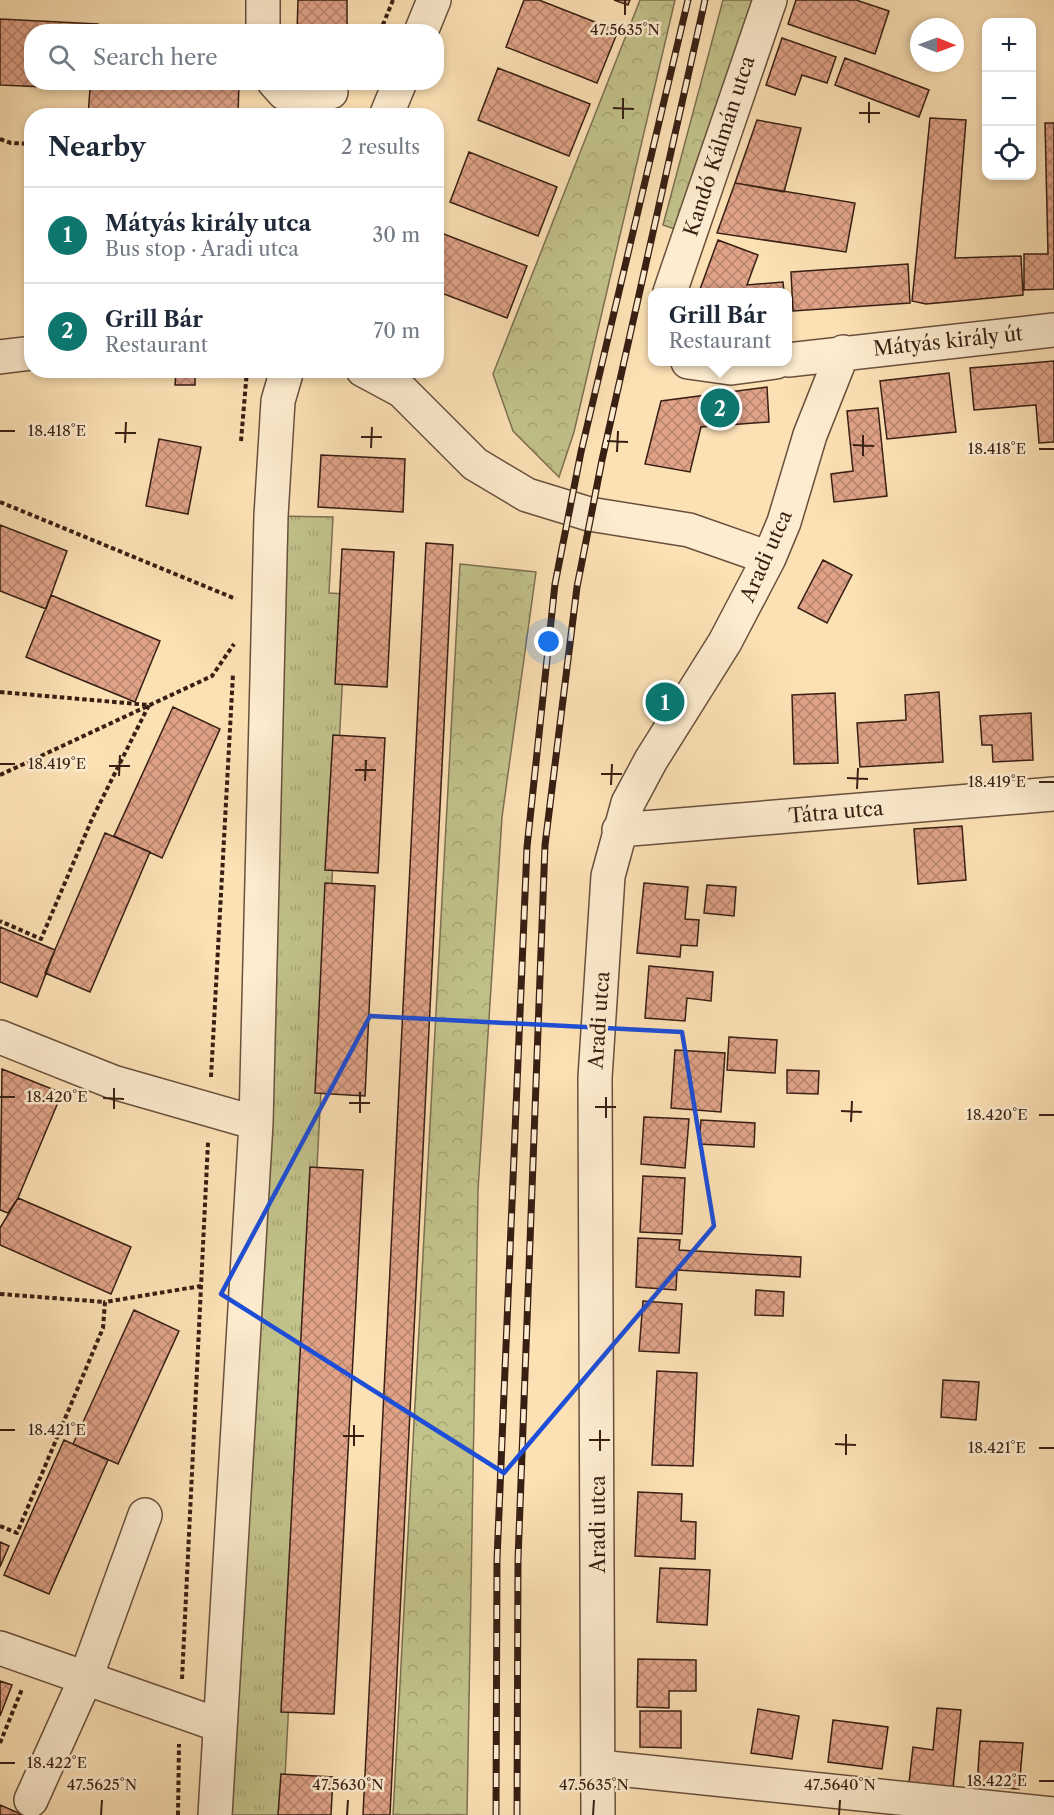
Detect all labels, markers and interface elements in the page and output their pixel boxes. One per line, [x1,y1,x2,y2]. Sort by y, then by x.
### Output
north arrow [910,18,964,72]
map controls [982,18,1036,180]
button: + [982,18,1036,72]
text: 47.5635°N [590,20,660,39]
search box [24,24,444,90]
icon: search [45,41,78,74]
text: Search here [93,44,218,71]
street label: Kandó Kálmán utca [679,53,760,239]
button: − [982,72,1036,126]
button: locate [982,126,1036,180]
text: Nearby [48,131,146,163]
text: 2 results [341,135,420,159]
text: Mátyás király utca [105,210,311,237]
text: 1 [63,223,72,247]
text: 30 m [372,223,420,247]
text: Bus stop · Aradi utca [105,237,299,261]
popup [648,288,792,366]
text: Grill Bár [669,302,767,329]
text: Grill Bár [105,306,203,333]
text: 2 [62,319,73,343]
text: 70 m [374,319,420,343]
street label: Mátyás király út [872,321,1024,361]
text: Restaurant [669,329,771,353]
text: Restaurant [105,333,208,357]
pin: 2 [700,386,740,430]
text: 18.418°E [28,421,86,440]
text: 18.418°E [968,439,1026,458]
street label: Aradi utca [735,506,797,606]
your location [534,627,563,656]
pin: 1 [646,680,684,724]
text: 18.419°E [28,754,86,773]
text: 18.419°E [968,772,1026,791]
street label: Tátra utca [788,796,885,828]
street label: Aradi utca [584,970,614,1071]
text: 18.420°E [26,1087,88,1106]
text: 18.420°E [966,1105,1028,1124]
text: 18.421°E [28,1420,86,1439]
text: 18.421°E [968,1438,1026,1457]
street label: Aradi utca [586,1475,610,1574]
text: 18.422°E [27,1753,87,1772]
text: 18.422°E [967,1771,1027,1790]
text: 47.5625°N [67,1775,137,1794]
text: 47.5630°N [312,1775,384,1794]
text: 47.5635°N [559,1775,629,1794]
text: 47.5640°N [804,1775,876,1794]

